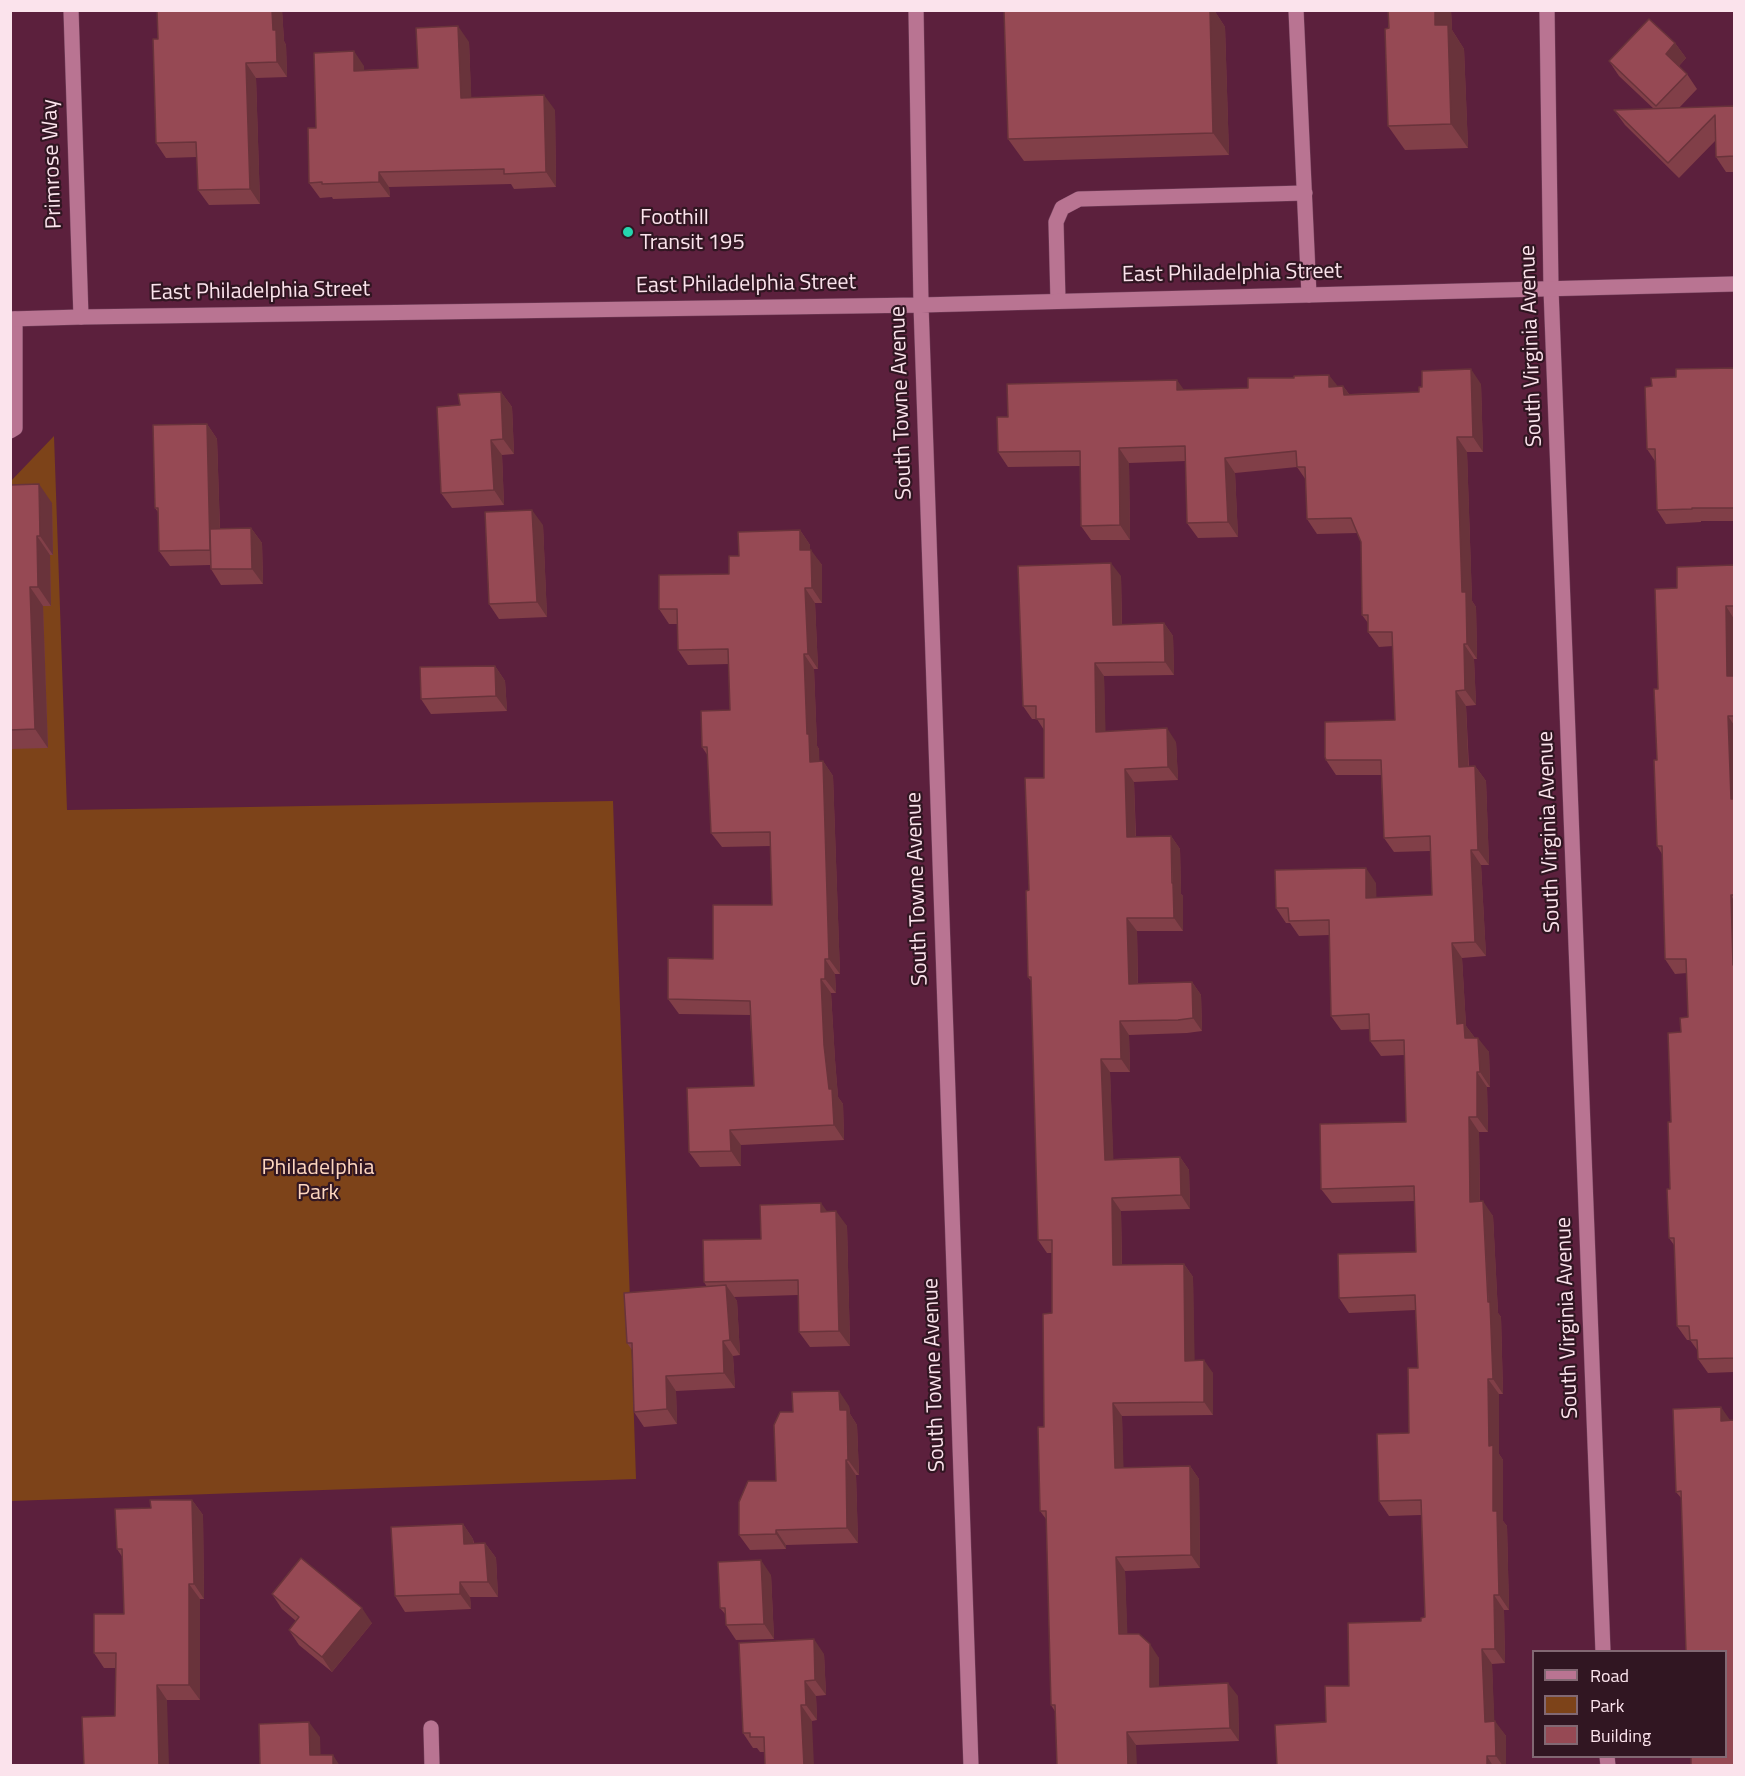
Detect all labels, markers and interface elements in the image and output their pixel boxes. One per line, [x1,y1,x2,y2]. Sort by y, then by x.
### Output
street label: Primrose Way [38,99,68,229]
place label: Foothill Transit 195 [640,206,745,258]
marker: Foothill Transit 195 [621,225,635,239]
street label: South Virginia Avenue [1515,245,1549,447]
street label: East Philadelphia Street [1122,259,1342,289]
street label: East Philadelphia Street [636,270,856,300]
street label: East Philadelphia Street [150,277,370,307]
street label: South Towne Avenue [885,306,919,500]
street label: South Virginia Avenue [1533,731,1567,933]
street label: South Towne Avenue [901,792,935,986]
park label: Philadelphia Park [262,1156,374,1208]
street label: South Virginia Avenue [1551,1217,1585,1419]
street label: South Towne Avenue [918,1278,952,1472]
legend [1532,1650,1727,1758]
text: Road [1590,1662,1629,1689]
text: Park [1590,1692,1624,1719]
text: Building [1590,1722,1651,1749]

